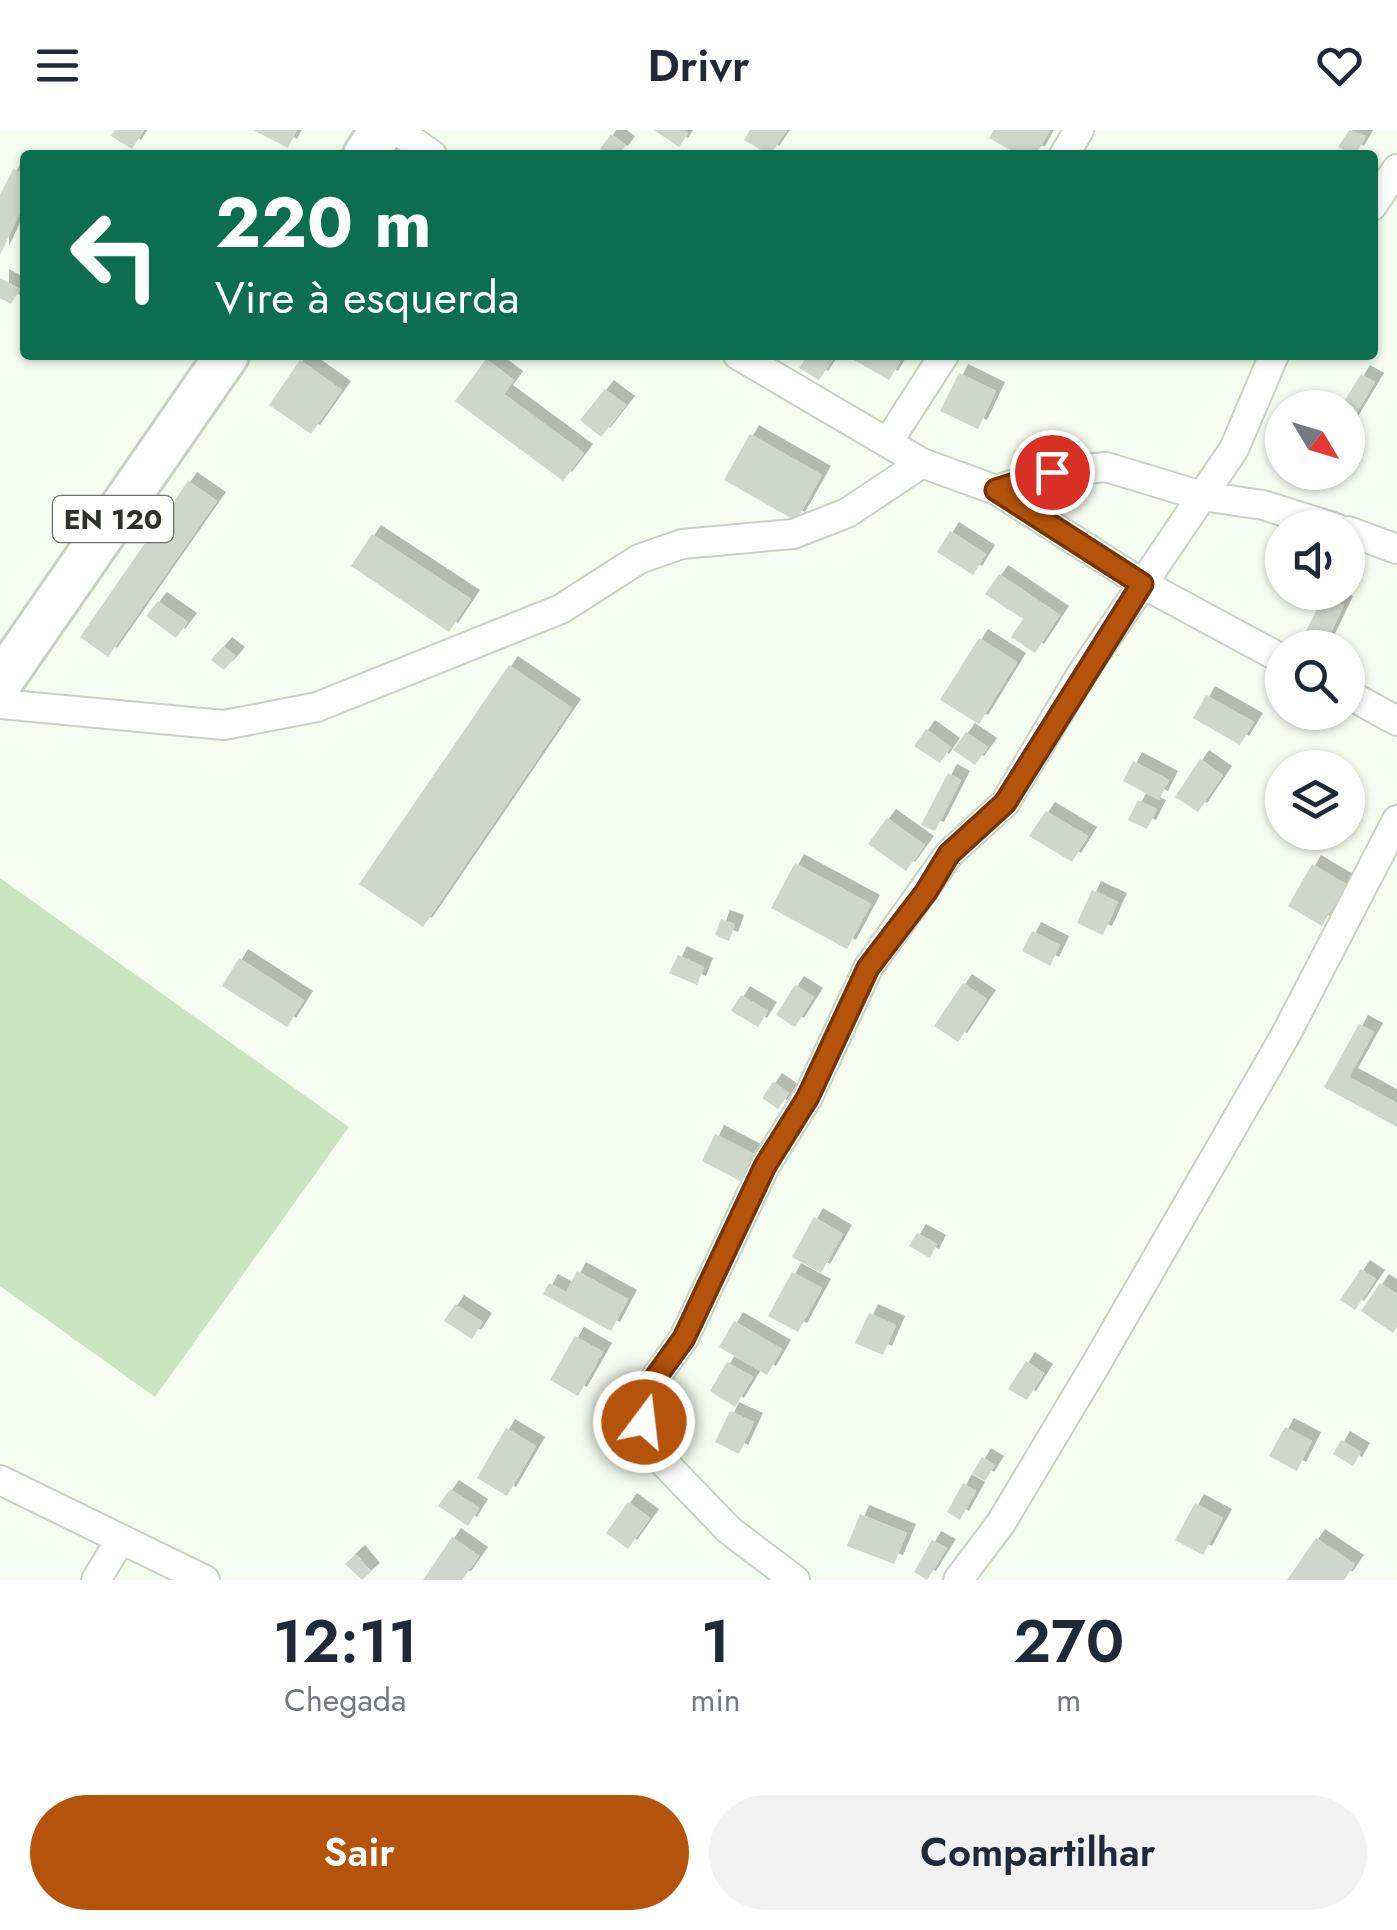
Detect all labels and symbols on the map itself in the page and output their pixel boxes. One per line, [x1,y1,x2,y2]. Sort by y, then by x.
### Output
north arrow [1265,390,1365,490]
pin [1010,430,1095,515]
road number: EN 120 [53,496,173,542]
position arrow [592,1370,696,1474]

